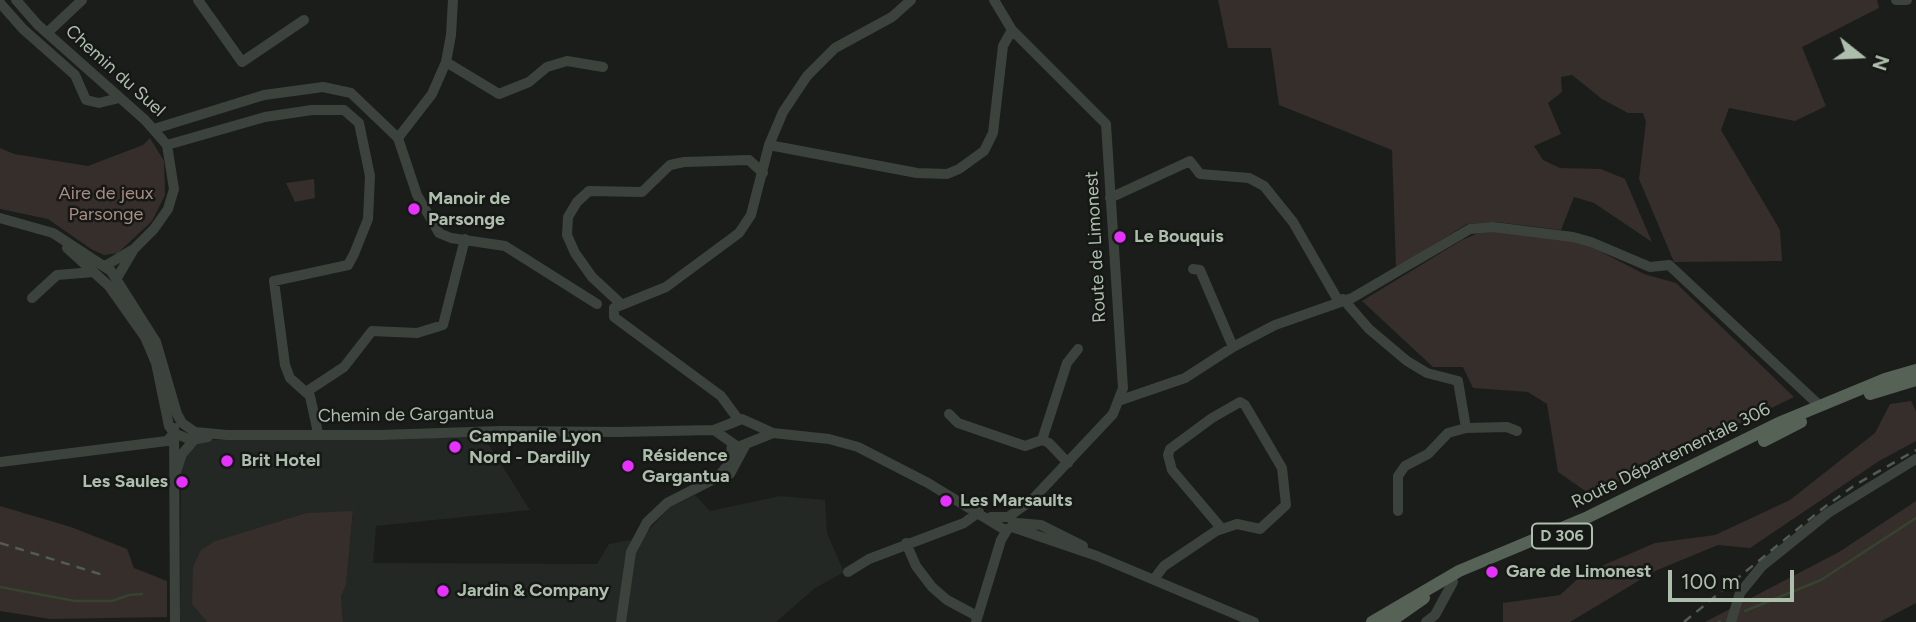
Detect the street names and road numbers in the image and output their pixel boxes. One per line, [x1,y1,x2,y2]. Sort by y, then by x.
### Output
street label: Chemin du Suel [61,21,169,121]
street label: Route de Limonest [1081,171,1111,323]
street label: Route Départementale 306 [1568,398,1774,514]
street label: Chemin de Gargantua [318,403,494,427]
road number: D 306 [1532,524,1592,548]

